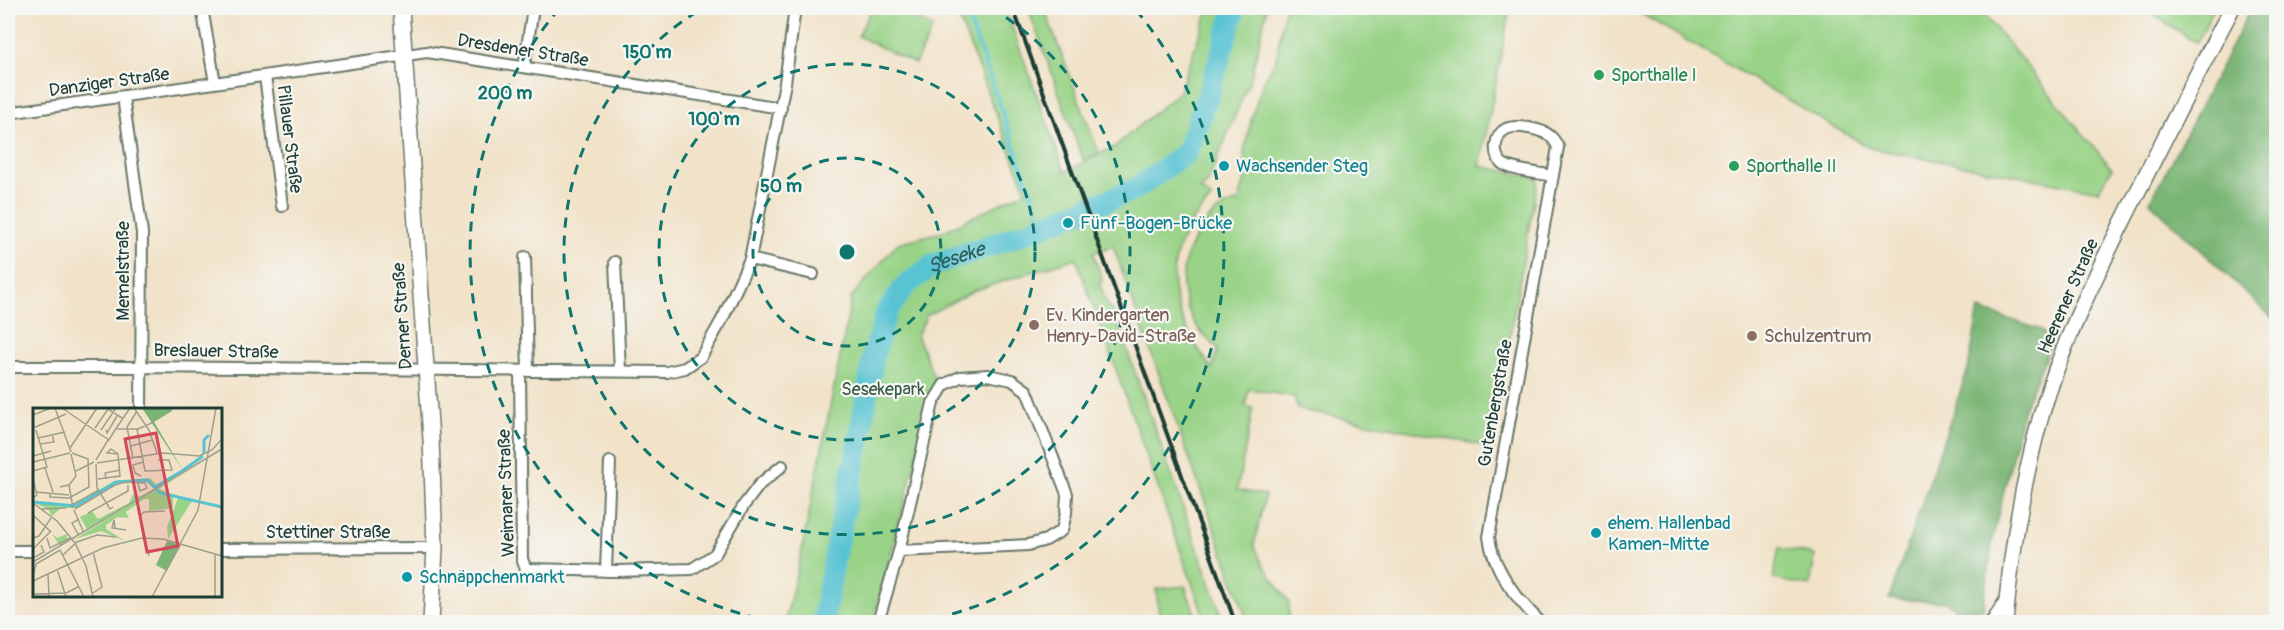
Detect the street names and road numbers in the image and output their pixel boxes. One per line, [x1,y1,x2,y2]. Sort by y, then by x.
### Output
street label: Dresdener Straße [456,29,590,72]
street label: Danziger Straße [47,63,171,102]
street label: Pillauer Straße [271,83,308,195]
street label: Memelstraße [112,221,135,321]
street label: Heerener Straße [2033,235,2104,357]
street label: Derner Straße [387,262,418,370]
street label: Gutenbergstraße [1473,337,1518,469]
street label: Breslauer Straße [153,339,279,364]
street label: Weimarer Straße [493,429,520,557]
street label: Stettiner Straße [266,521,391,544]

